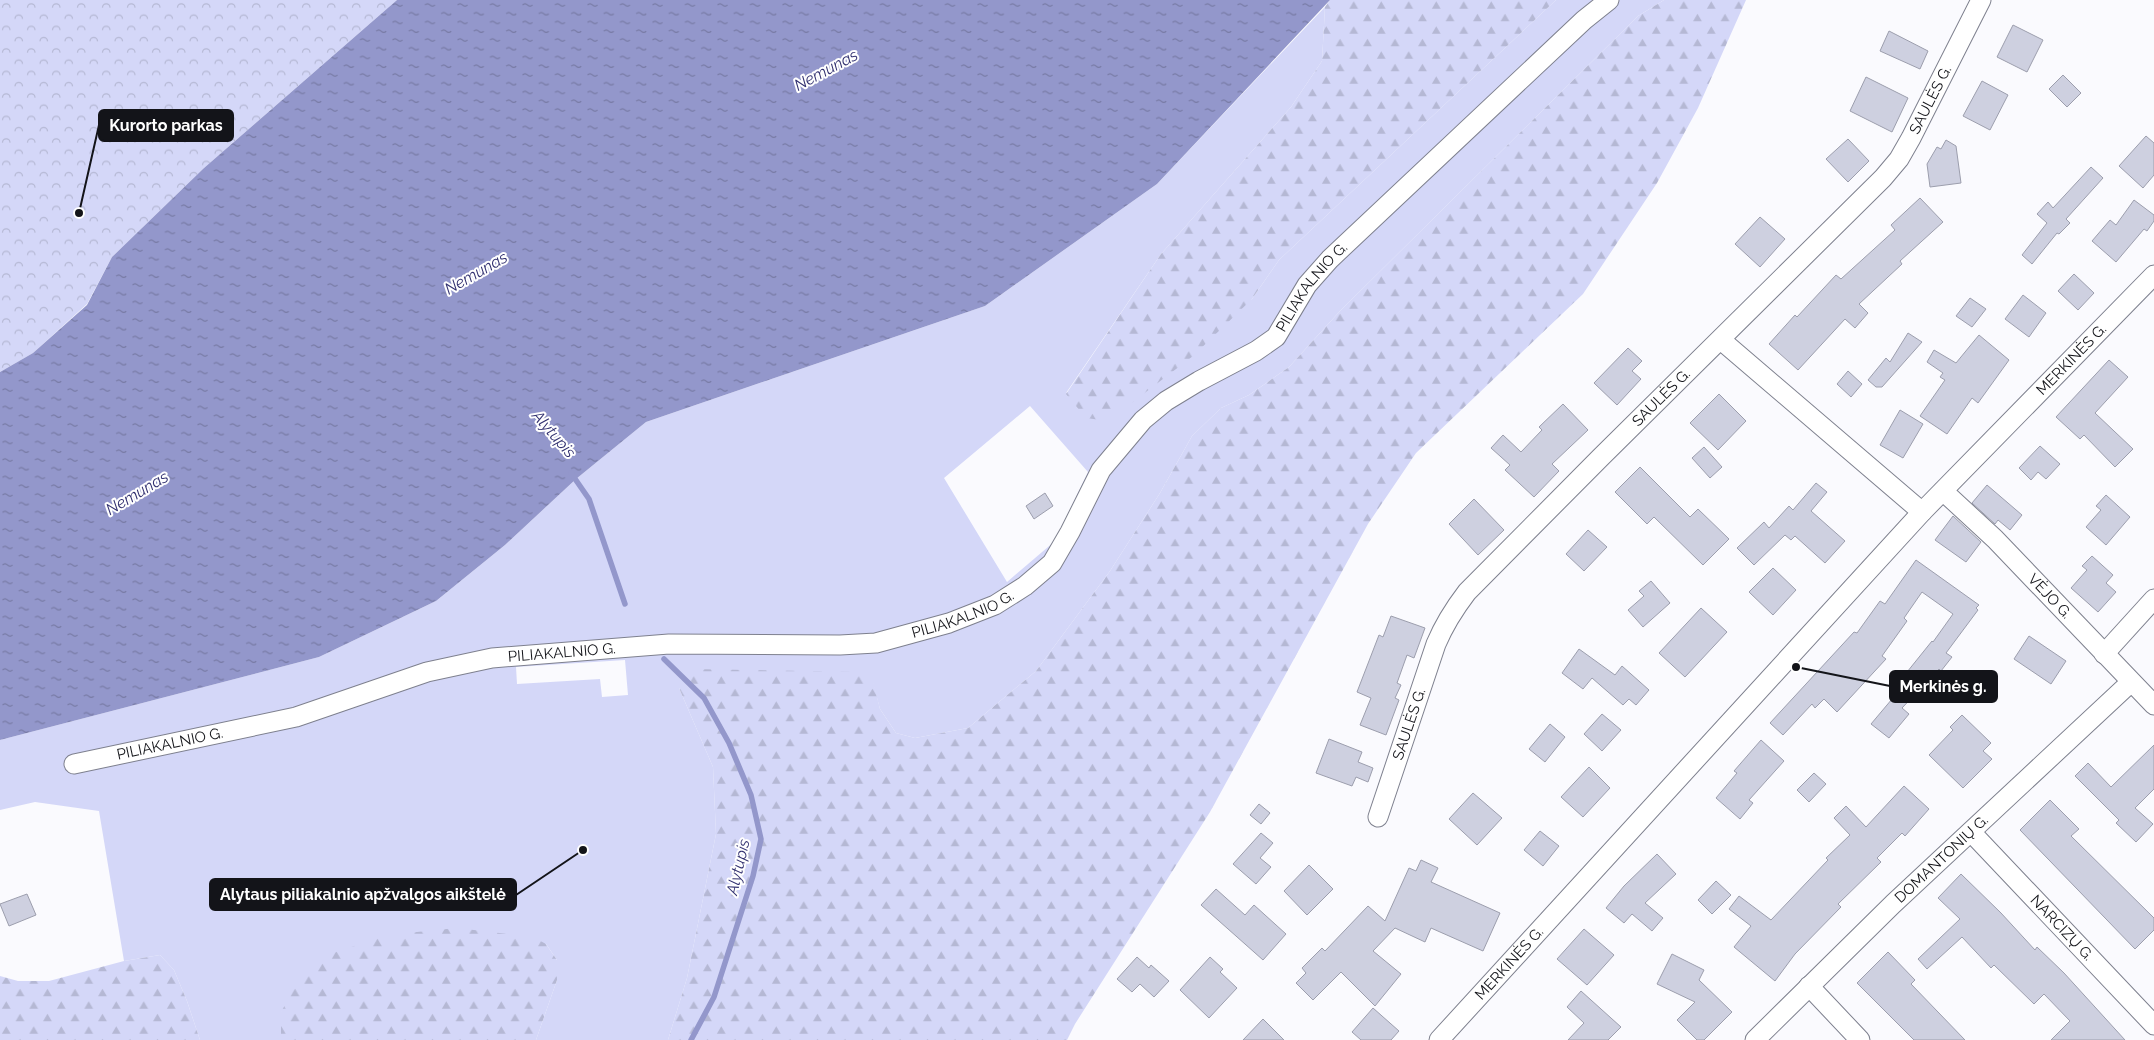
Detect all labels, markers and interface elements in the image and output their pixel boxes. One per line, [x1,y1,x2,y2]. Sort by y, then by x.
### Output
water label: Nemunas [791,45,862,95]
street label: SAULĖS G. [1906,63,1955,137]
callout: Kurorto parkas [99,110,233,141]
text: Kurorto parkas [109,116,223,135]
street label: PILIAKALNIO G. [1272,238,1351,335]
water label: Nemunas [441,247,511,299]
street label: MERKINĖS G. [2032,320,2110,399]
street label: SAULĖS G. [1628,365,1694,430]
water label: Alytupis [528,406,580,462]
water label: Nemunas [102,467,172,519]
street label: VĖJO G. [2024,570,2075,622]
street label: PILIAKALNIO G. [910,586,1017,642]
street label: PILIAKALNIO G. [507,639,617,666]
callout: Merkinės g. [1890,671,1997,702]
text: Merkinės g. [1899,677,1987,696]
street label: SAULĖS G. [1389,686,1429,762]
street label: PILIAKALNIO G. [115,724,225,764]
street label: DOMANTONIŲ G. [1891,811,1992,907]
water label: Alytupis [722,837,754,898]
callout: Alytaus piliakalnio apžvalgos aikštelė [210,879,516,910]
text: Alytaus piliakalnio apžvalgos aikštelė [220,885,506,904]
street label: NARCIZŲ G. [2026,891,2097,964]
street label: MERKINĖS G. [1471,923,1547,1004]

